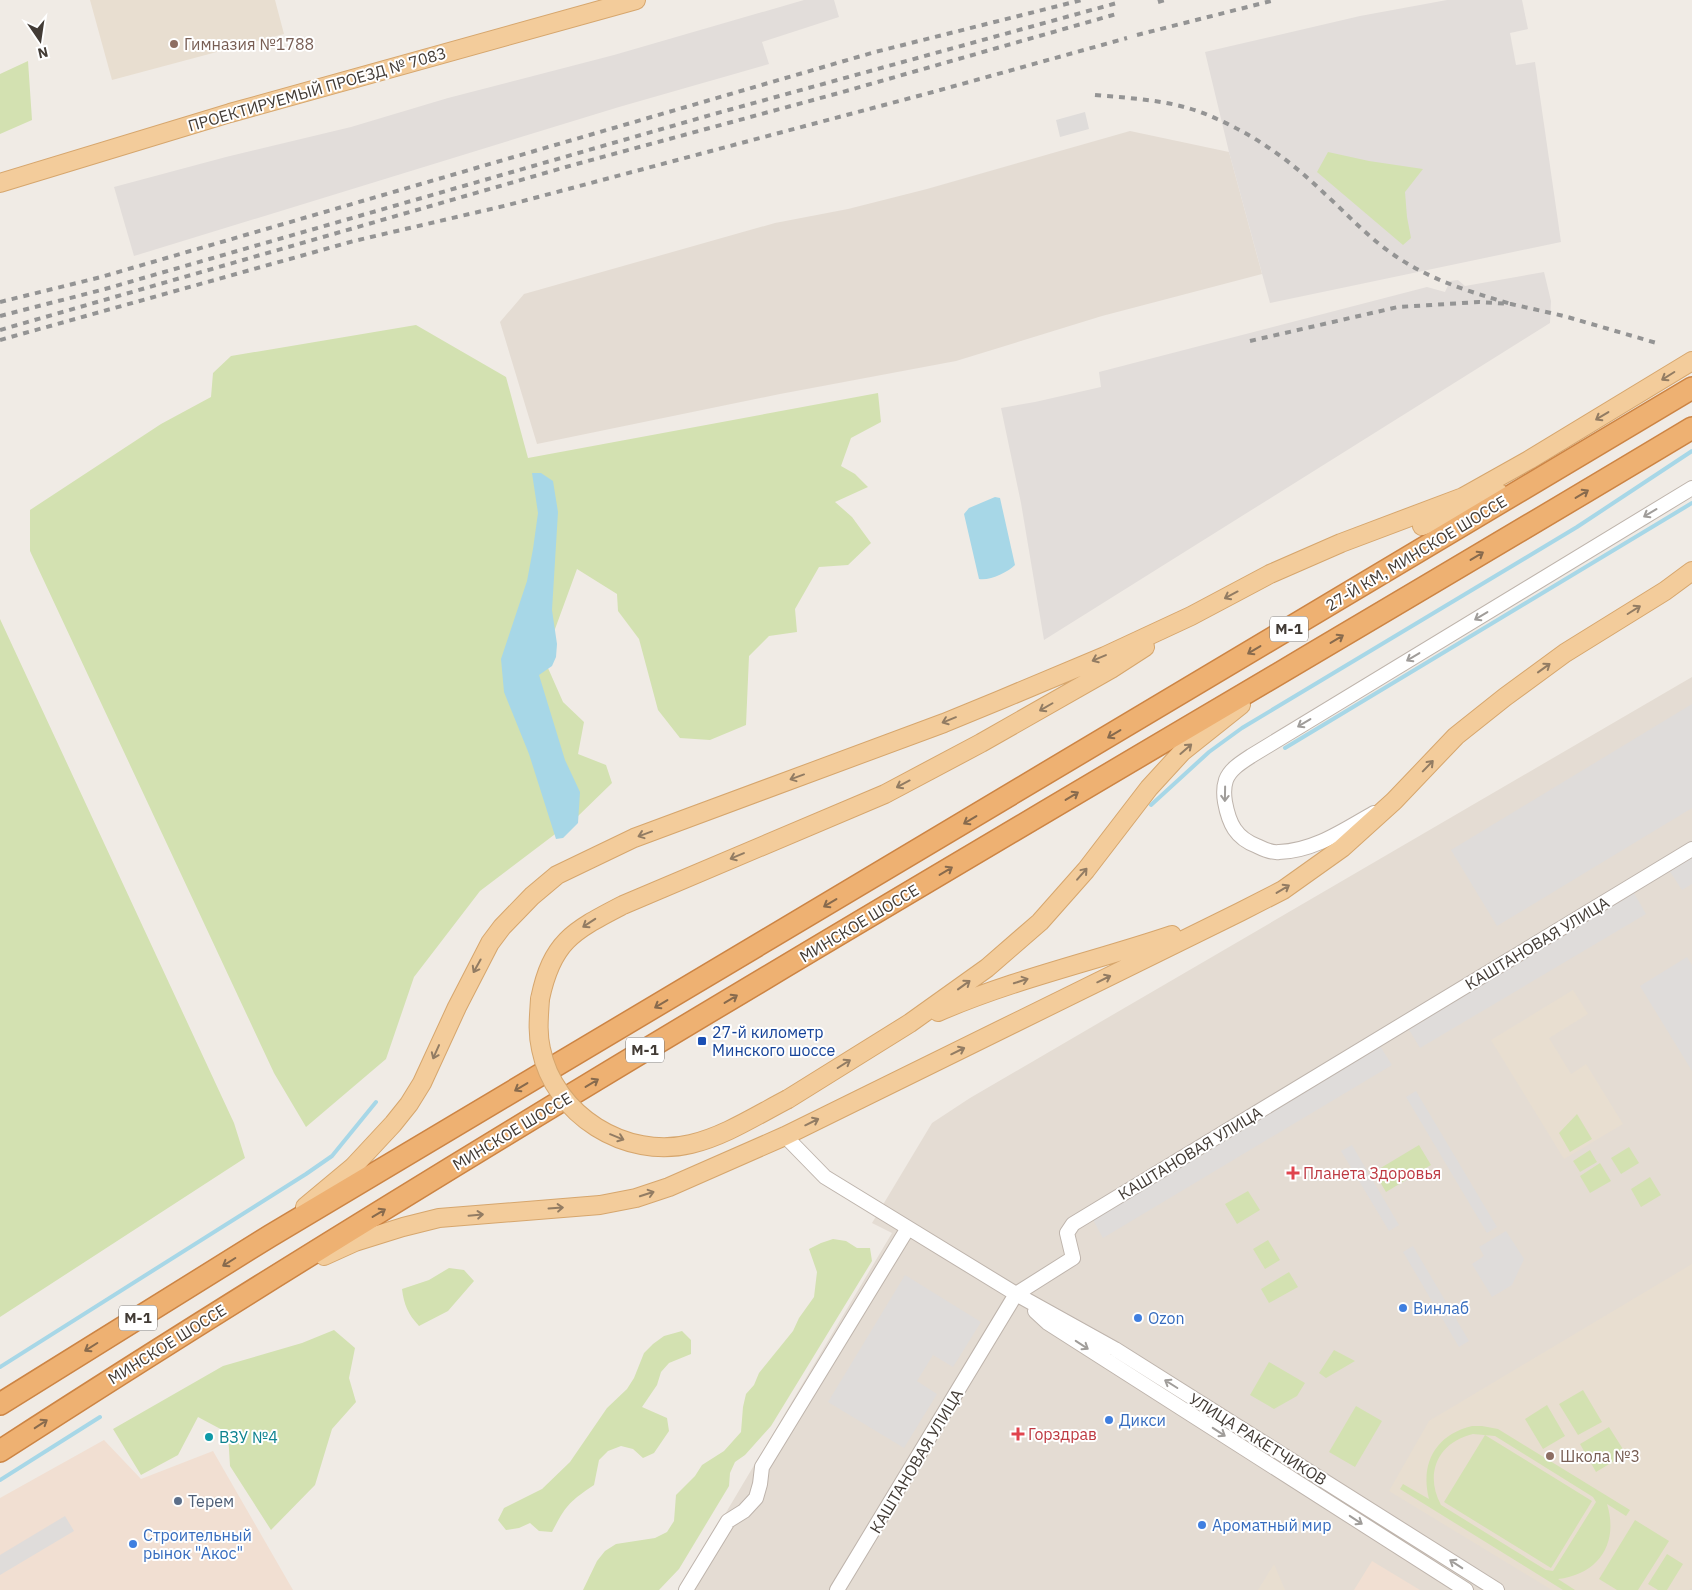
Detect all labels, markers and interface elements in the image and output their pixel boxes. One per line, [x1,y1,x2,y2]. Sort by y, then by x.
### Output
north arrow [15,15,65,65]
place label: Гимназия №1788 [184,34,314,54]
marker: Гимназия №1788 [168,38,180,50]
street label: ПРОЕКТИРУЕМЫЙ ПРОЕЗД № 7083 [185,42,449,136]
text: N [36,43,50,63]
one-way arrow [1662,371,1676,381]
one-way arrow [1596,412,1610,422]
one-way arrow [1574,489,1588,499]
street label: 27-Й КМ, МИНСКОЕ ШОССЕ [1322,491,1510,615]
one-way arrow [1644,509,1658,519]
one-way arrow [1470,551,1484,561]
one-way arrow [1223,590,1238,600]
one-way arrow [1627,604,1641,614]
one-way arrow [1475,611,1489,621]
road number: М-1 [1270,616,1308,642]
one-way arrow [1330,633,1344,643]
one-way arrow [1247,646,1261,656]
one-way arrow [1407,652,1421,662]
one-way arrow [1092,654,1107,664]
one-way arrow [1537,663,1551,673]
one-way arrow [1039,702,1054,712]
one-way arrow [942,716,957,726]
one-way arrow [1298,718,1312,728]
one-way arrow [1108,729,1122,739]
one-way arrow [1179,743,1192,755]
one-way arrow [1421,760,1433,772]
one-way arrow [790,773,805,782]
one-way arrow [896,779,911,789]
one-way arrow [1221,785,1230,801]
one-way arrow [1065,791,1079,801]
one-way arrow [964,815,978,825]
one-way arrow [637,830,653,839]
one-way arrow [730,852,745,862]
one-way arrow [939,865,953,875]
one-way arrow [1077,868,1088,881]
street label: МИНСКОЕ ШОССЕ [796,879,922,967]
one-way arrow [1276,884,1290,894]
street label: КАШТАНОВАЯ УЛИЦА [1461,892,1613,994]
one-way arrow [824,898,838,908]
one-way arrow [583,918,597,928]
one-way arrow [472,958,481,973]
one-way arrow [1096,974,1111,983]
one-way arrow [1013,976,1028,985]
one-way arrow [957,980,971,990]
one-way arrow [724,993,738,1003]
one-way arrow [654,999,668,1009]
place label: 27-й километр Минского шоссе [712,1022,835,1060]
marker: 27-й километр Минского шоссе [696,1035,708,1047]
road number: М-1 [626,1038,664,1062]
one-way arrow [431,1044,441,1059]
one-way arrow [950,1046,965,1055]
one-way arrow [837,1059,851,1069]
one-way arrow [585,1077,599,1087]
one-way arrow [515,1083,529,1093]
street label: МИНСКОЕ ШОССЕ [449,1087,575,1175]
street label: КАШТАНОВАЯ УЛИЦА [1114,1102,1266,1204]
one-way arrow [804,1117,819,1127]
one-way arrow [609,1133,624,1143]
place label: Планета Здоровья [1303,1163,1441,1183]
marker: Планета Здоровья [1287,1167,1299,1179]
one-way arrow [639,1189,655,1198]
one-way arrow [548,1204,564,1213]
one-way arrow [371,1207,385,1217]
one-way arrow [468,1210,484,1219]
one-way arrow [222,1257,236,1267]
place label: Винлаб [1413,1298,1469,1318]
street label: МИНСКОЕ ШОССЕ [104,1300,230,1388]
marker: Винлаб [1397,1302,1409,1314]
road number: М-1 [119,1306,157,1330]
place label: Ozon [1148,1308,1185,1328]
marker: Ozon [1132,1312,1144,1324]
one-way arrow [1075,1340,1089,1350]
one-way arrow [84,1343,98,1353]
one-way arrow [1164,1378,1178,1388]
street label: КАШТАНОВАЯ УЛИЦА [865,1385,967,1537]
street label: УЛИЦА РАКЕТЧИКОВ [1185,1388,1331,1490]
place label: Дикси [1119,1410,1166,1430]
marker: Дикси [1103,1414,1115,1426]
one-way arrow [34,1419,48,1430]
place label: Горздрав [1028,1424,1097,1444]
place label: ВЗУ №4 [219,1427,278,1447]
one-way arrow [1212,1427,1226,1437]
marker: Горздрав [1012,1428,1024,1440]
marker: ВЗУ №4 [203,1431,215,1443]
place label: Школа №3 [1560,1446,1640,1466]
marker: Школа №3 [1544,1450,1556,1462]
place label: Терем [188,1491,234,1511]
marker: Терем [172,1495,184,1507]
place label: Ароматный мир [1212,1515,1331,1535]
one-way arrow [1349,1515,1363,1525]
marker: Ароматный мир [1196,1519,1208,1531]
place label: Строительный рынок "Акос" [143,1525,252,1563]
marker: Строительный рынок "Акос" [127,1538,139,1550]
one-way arrow [1449,1558,1463,1569]

